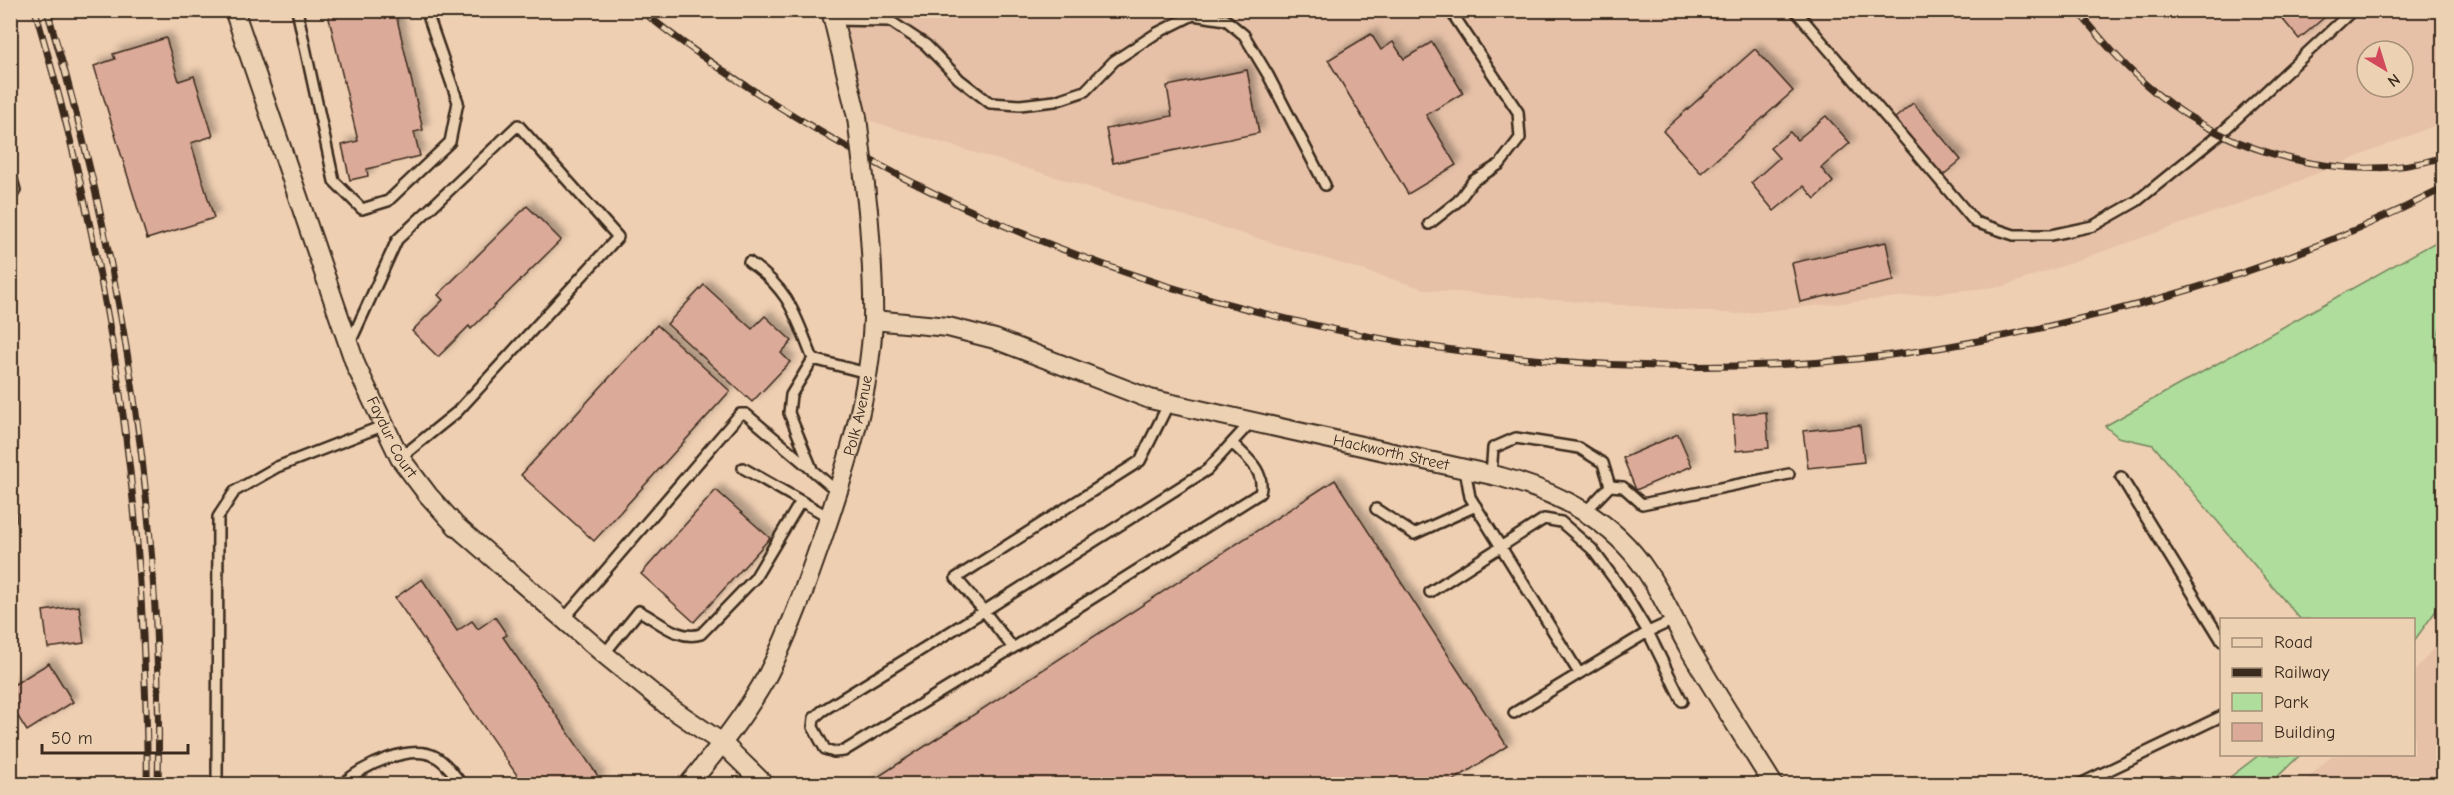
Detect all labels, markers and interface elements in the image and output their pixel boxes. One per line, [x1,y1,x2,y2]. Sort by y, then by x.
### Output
north arrow [2355,39,2415,99]
text: N [2384,70,2403,90]
street label: Polk Avenue [840,374,876,458]
street label: Faydur Court [363,394,421,482]
street label: Hackworth Street [1331,431,1451,474]
legend [2220,618,2415,756]
text: Road [2274,632,2313,653]
text: Railway [2274,662,2331,683]
text: Park [2274,692,2309,713]
scale bar [42,717,188,755]
text: Building [2274,722,2336,743]
text: 50 m [51,728,93,749]

